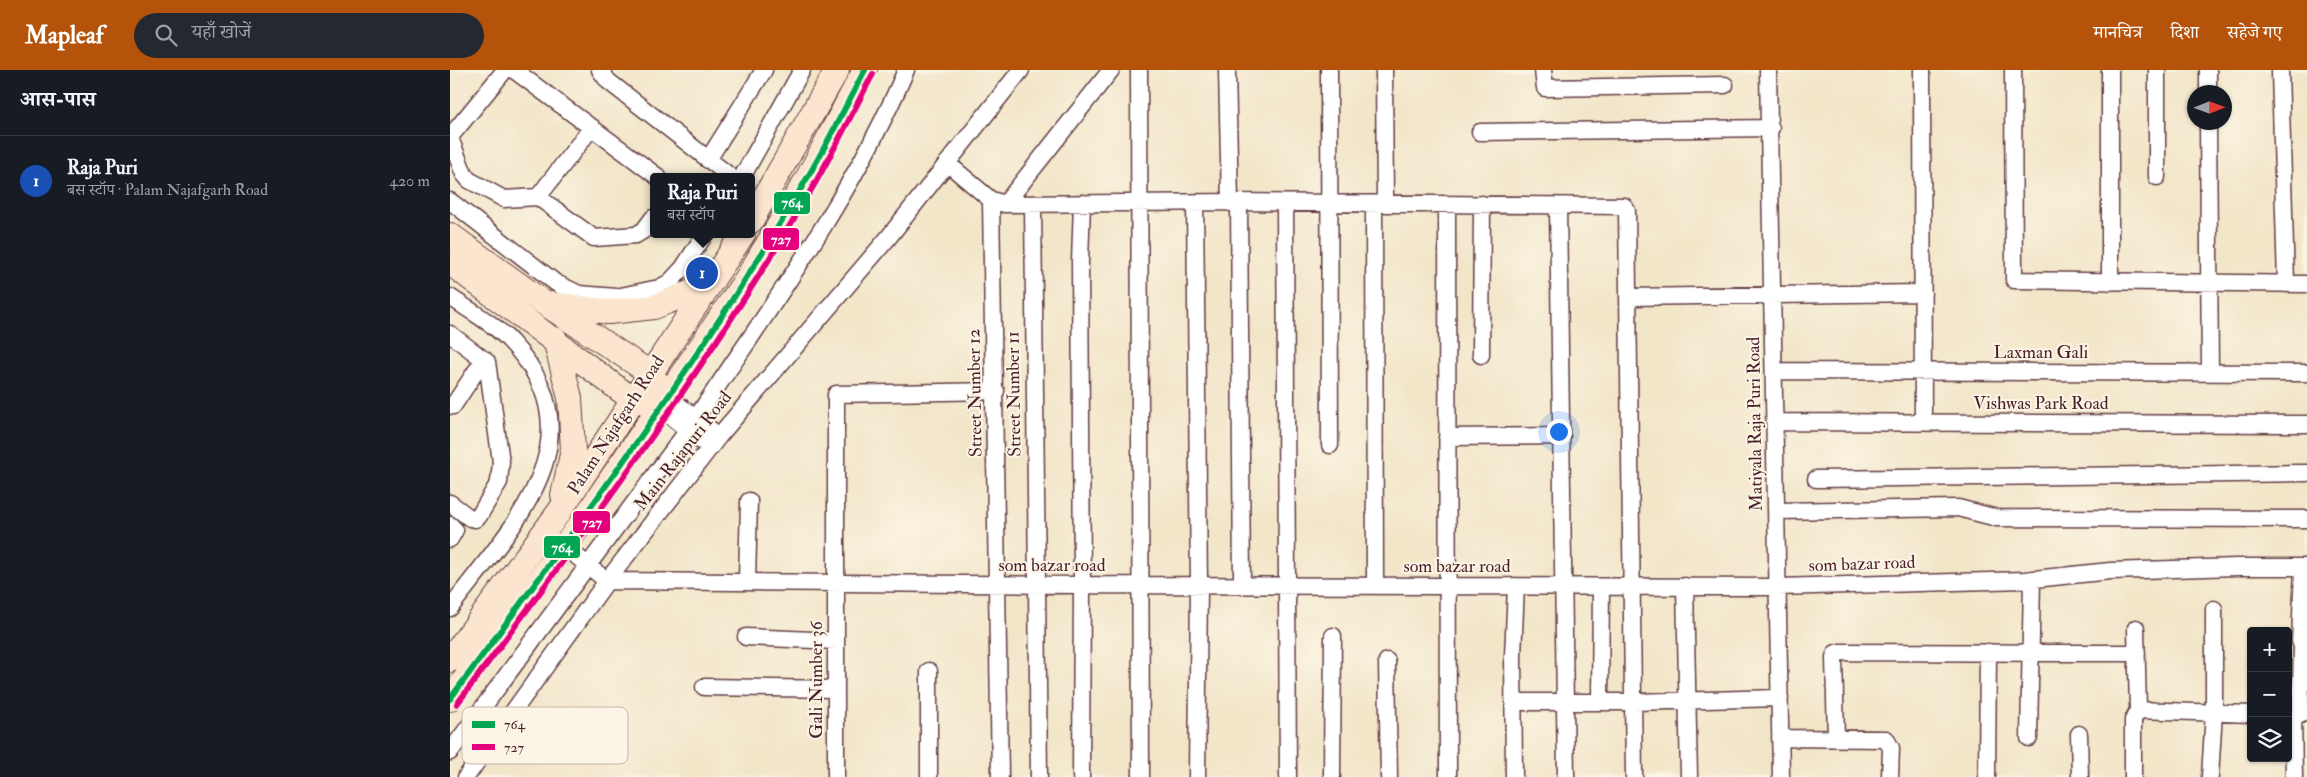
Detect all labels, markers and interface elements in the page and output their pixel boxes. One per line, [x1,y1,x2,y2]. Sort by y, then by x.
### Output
search box [134,13,484,58]
text: Mapleaf [25,20,104,51]
text: यहाँ खोजें [192,20,251,44]
icon: search [152,21,180,49]
text: मानचित्र [2094,21,2142,44]
text: दिशा [2170,21,2199,44]
text: सहेजे गए [2227,21,2282,44]
north arrow [2187,85,2232,130]
text: आस-पास [20,86,96,113]
text: Raja Puri [67,156,138,180]
text: 1 [33,171,39,191]
text: 420 m [389,171,430,191]
popup [650,173,755,238]
text: बस स्टॉप · Palam Najafgarh Road [67,180,268,200]
text: Raja Puri [667,181,738,205]
line badge: 764 [773,191,811,215]
text: 764 [781,194,804,211]
text: बस स्टॉप [667,205,715,225]
line badge: 727 [762,227,800,251]
text: 727 [771,231,792,248]
pin: 1 [686,254,718,292]
street label: Street Number 12 [962,329,988,457]
street label: Street Number 11 [1001,331,1027,457]
street label: Matiyala Raja Puri Road [1742,336,1768,512]
street label: Laxman Gali [1994,341,2089,364]
street label: Palam Najafgarh Road [562,351,670,499]
street label: Main Rajapuri Road [629,386,737,515]
street label: Vishwas Park Road [1973,392,2109,415]
your location [1546,419,1572,445]
line badge: 727 [572,510,611,534]
text: 727 [582,514,603,531]
line badge: 764 [543,535,581,559]
text: 764 [551,539,574,556]
street label: som bazar road [1808,551,1916,577]
street label: som bazar road [999,554,1106,577]
street label: som bazar road [1404,555,1511,578]
street label: Gali Number 36 [805,620,828,739]
map controls [2247,627,2292,762]
button: + [2247,627,2292,672]
button: − [2247,672,2292,717]
legend [462,707,628,764]
text: 764 [504,716,526,733]
button: layers [2247,717,2292,762]
text: 727 [504,739,524,756]

